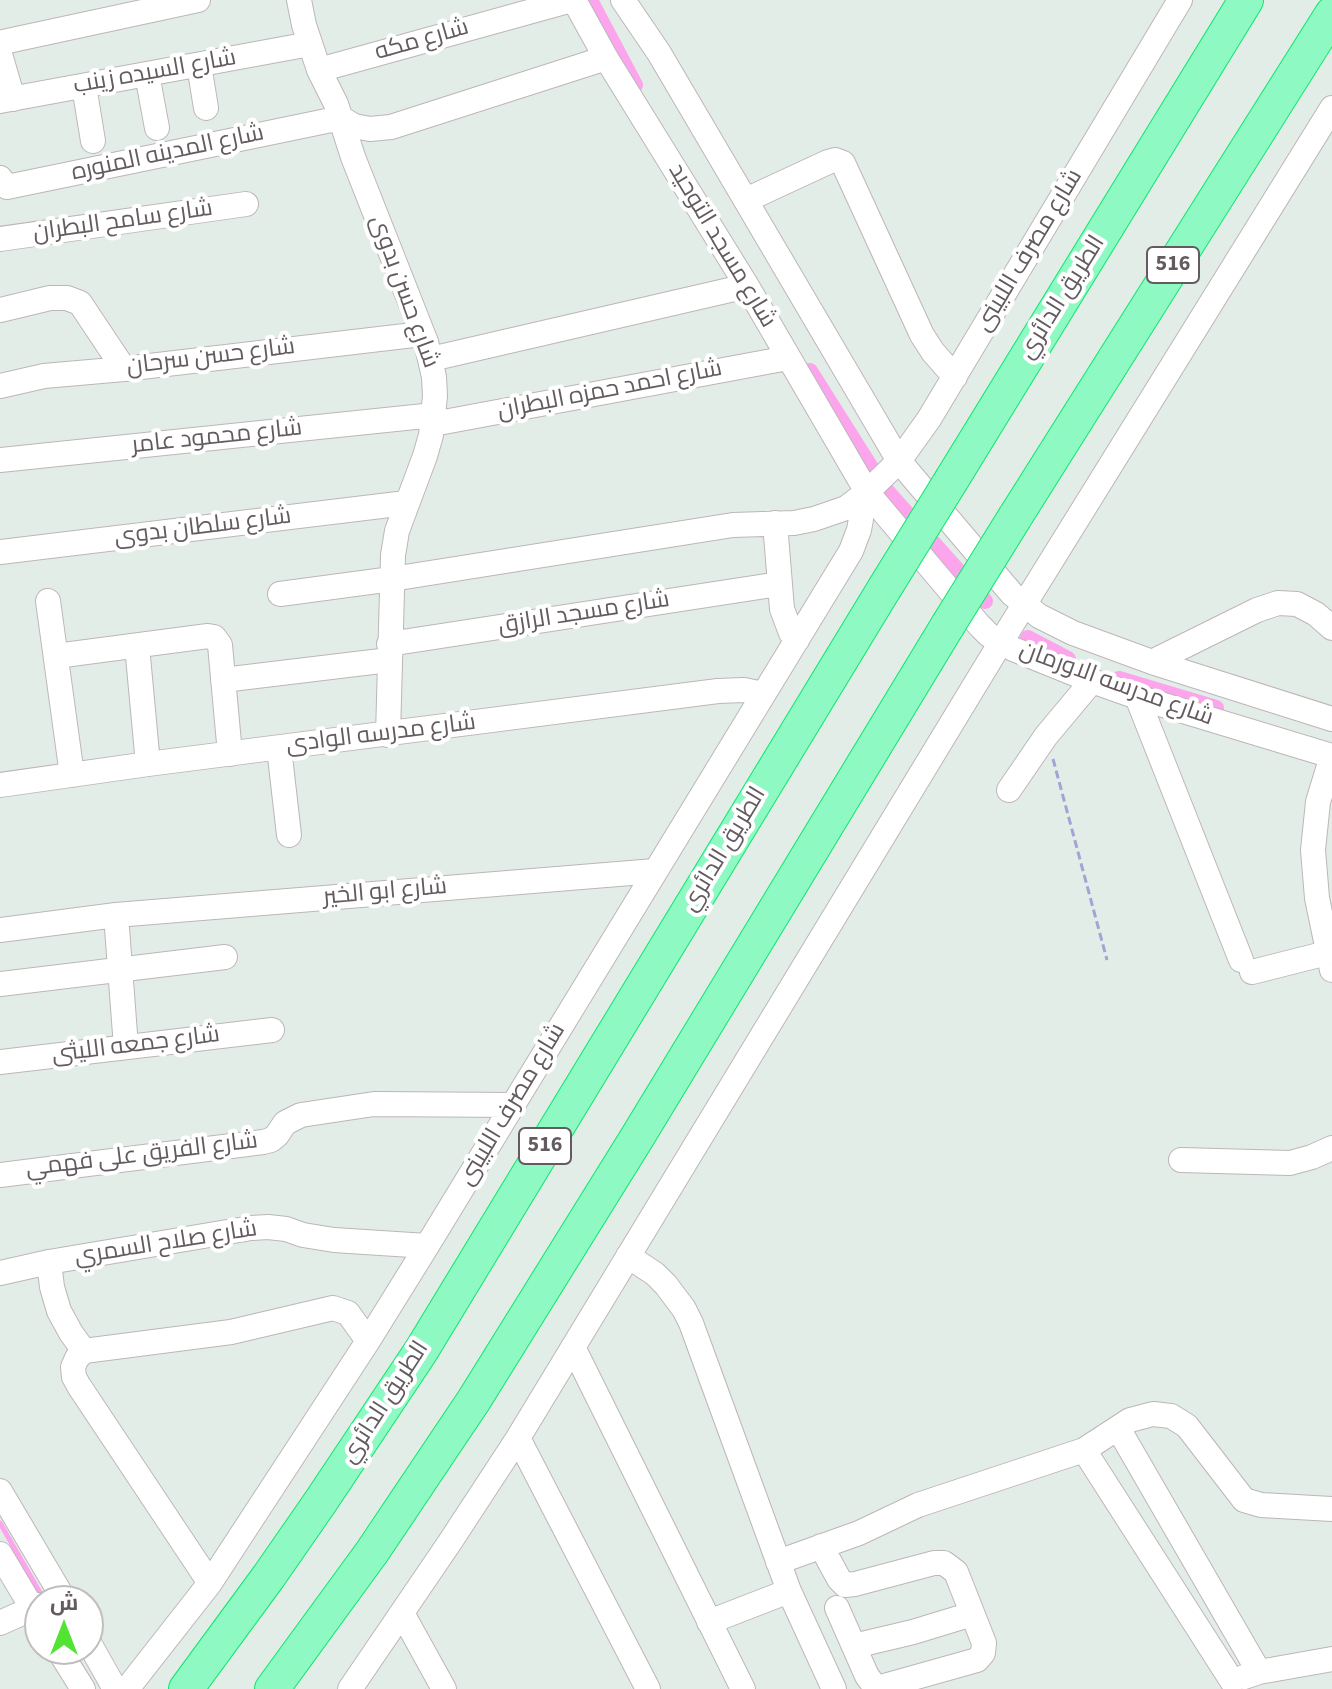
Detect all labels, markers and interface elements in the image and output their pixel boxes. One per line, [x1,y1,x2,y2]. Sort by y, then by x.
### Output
street label: شارع مكه [372,14,472,68]
street label: شارع السيده زينب [71,44,239,102]
street label: شارع المدينه المنوره [69,120,267,188]
street label: شارع مسجد التوحيد [661,159,781,333]
street label: شارع مصرف اللبينى [970,165,1090,337]
street label: شارع سامح البطران [31,195,215,249]
street label: شارع حسن بدوى [362,212,444,372]
street label: الطريق الدائري [1014,231,1112,365]
road number: 516 [1147,247,1199,283]
street label: شارع حسن سرحان [125,333,297,383]
street label: شارع احمد حمزه البطران [495,355,725,427]
street label: شارع محمود عامر [130,415,304,461]
street label: شارع سلطان بدوى [113,503,293,553]
street label: شارع مسجد الرازق [496,586,672,642]
street label: شارع مدرسه الاورمان [1015,637,1217,733]
street label: شارع مدرسه الوادى [285,709,477,761]
street label: الطريق الدائري [677,782,773,918]
street label: شارع ابو الخير [322,873,448,913]
street label: شارع مصرف اللبينى [453,1019,573,1191]
street label: شارع جمعه الليثى [50,1021,222,1071]
street label: شارع الفريق على فهمي [24,1127,260,1185]
road number: 516 [519,1128,571,1164]
street label: شارع صلاح السمري [73,1215,259,1273]
street label: الطريق الدائري [336,1336,436,1470]
north arrow [24,1585,104,1665]
text: ش [50,1587,78,1619]

